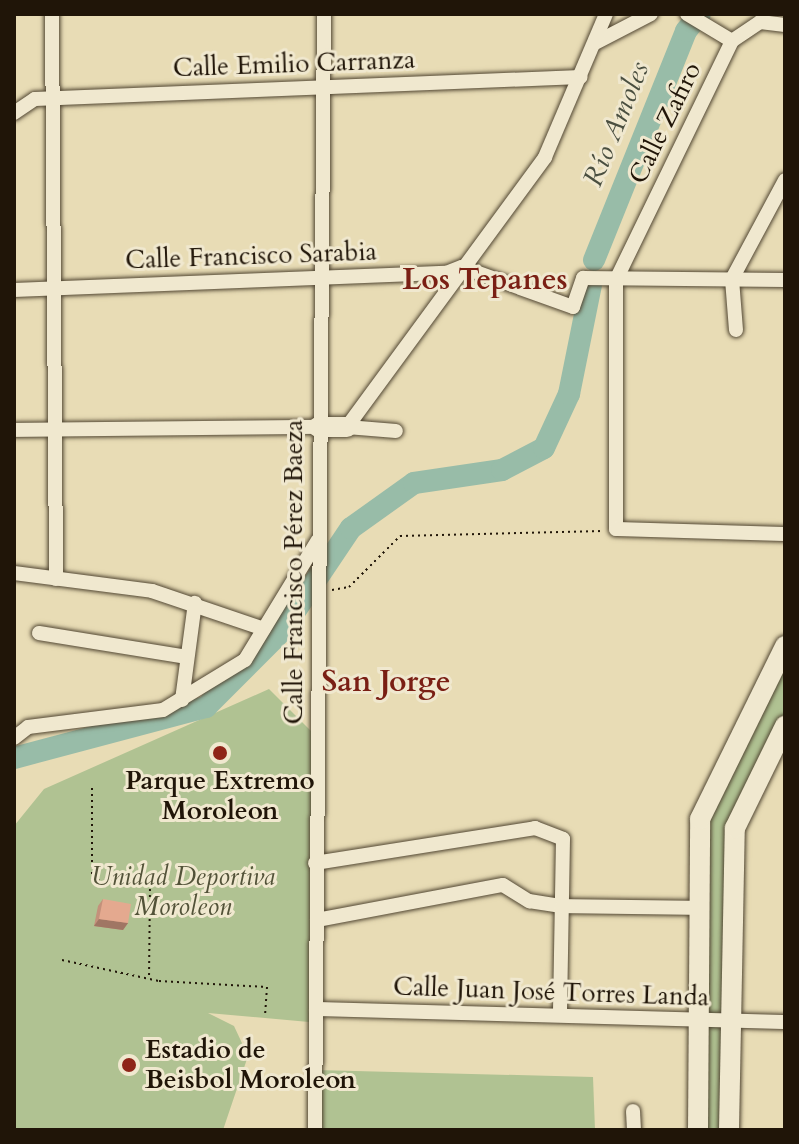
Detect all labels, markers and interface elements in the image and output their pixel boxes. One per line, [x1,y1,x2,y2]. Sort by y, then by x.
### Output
street label: Calle Emilio Carranza [172,44,416,84]
water label: Río Amoles [576,57,656,191]
street label: Calle Zafiro [622,57,708,189]
street label: Calle Francisco Sarabia [125,236,377,276]
district label: Los Tepanes [402,262,568,298]
street label: Calle Francisco Pérez Baeza [278,420,310,724]
district label: San Jorge [321,664,451,700]
marker: Parque Extremo Moroleon [211,744,229,762]
place label: Parque Extremo Moroleon [125,765,315,826]
park label: Unidad Deportiva Moroleon [91,861,275,922]
street label: Calle Juan José Torres Landa [393,971,709,1013]
place label: Estadio de Beisbol Moroleon [145,1034,356,1096]
marker: Estadio de Beisbol Moroleon [120,1056,138,1074]

